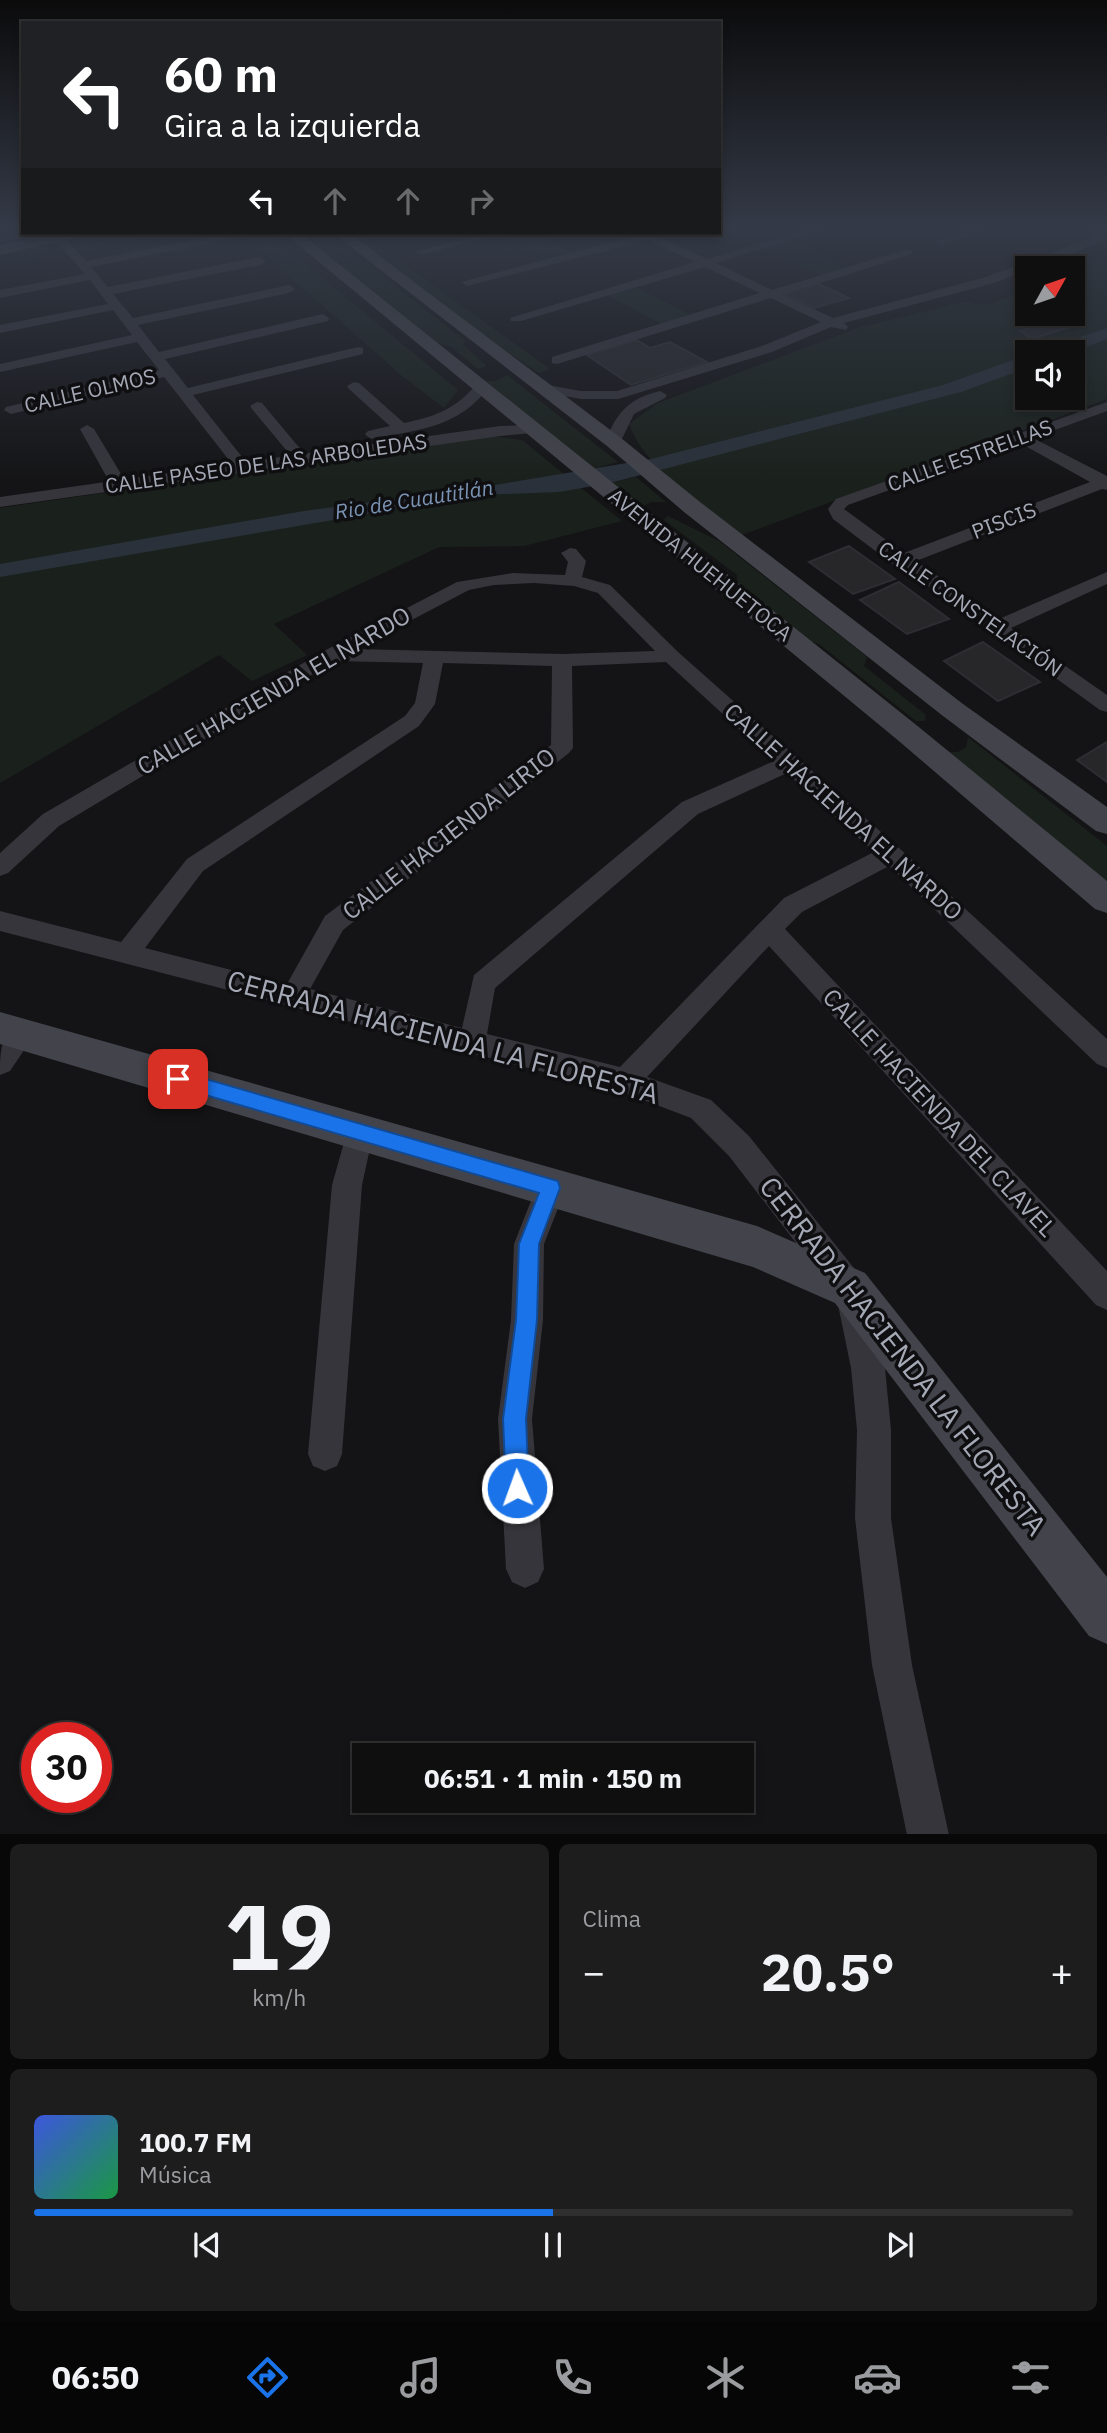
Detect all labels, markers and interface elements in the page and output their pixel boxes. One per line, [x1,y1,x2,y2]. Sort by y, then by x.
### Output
text: 60 m [164,42,278,105]
icon: left [49,49,140,140]
text: Gira a la izquierda [164,104,421,146]
icon: left [243,182,281,220]
icon: ahead [316,182,354,220]
icon: ahead [389,182,427,220]
icon: right [462,182,500,220]
north arrow [1015,256,1085,326]
map controls [1015,256,1085,410]
button: sound [1015,340,1085,410]
street label: CALLE OLMOS [21,361,158,419]
street label: CALLE ESTRELLAS [883,412,1056,498]
street label: CALLE PASEO DE LAS ARBOLEDAS [103,427,429,499]
water label: Rio de Cuautitlán [333,473,495,525]
street label: AVENIDA HUEHUETOCA [603,481,798,647]
street label: PISCIS [967,495,1040,545]
street label: CALLE CONSTELACIÓN [873,534,1068,682]
street label: CALLE HACIENDA EL NARDO [131,599,416,782]
street label: CALLE HACIENDA EL NARDO [717,695,970,927]
street label: CALLE HACIENDA LIRIO [335,740,561,926]
street label: CERRADA HACIENDA LA FLORESTA [223,961,663,1112]
street label: CALLE HACIENDA DEL CLAVEL [816,981,1063,1243]
pin [148,1049,208,1109]
icon: arrive [159,1060,197,1098]
street label: CERRADA HACIENDA LA FLORESTA [752,1169,1055,1543]
position arrow [480,1451,554,1525]
speed limit sign: 30 [21,1722,112,1813]
text: 06:51 · 1 min · 150 m [424,1761,682,1795]
text: 19 [225,1877,334,1995]
text: Clima [583,1903,641,1933]
text: 20.5° [761,1938,895,2005]
text: − [583,1947,605,1996]
text: + [1050,1947,1073,1996]
text: km/h [252,1982,306,2012]
text: 100.7 FM [139,2125,252,2159]
text: Música [139,2159,212,2189]
icon: previous [188,2226,226,2264]
icon: pause [534,2226,572,2264]
icon: next [881,2226,919,2264]
icon: directions [243,2353,292,2402]
icon: music [396,2353,445,2402]
icon: phone [548,2353,597,2402]
icon: climate [701,2353,750,2402]
icon: car [853,2353,902,2402]
icon: filters [1006,2353,1055,2402]
text: 06:50 [52,2356,139,2398]

